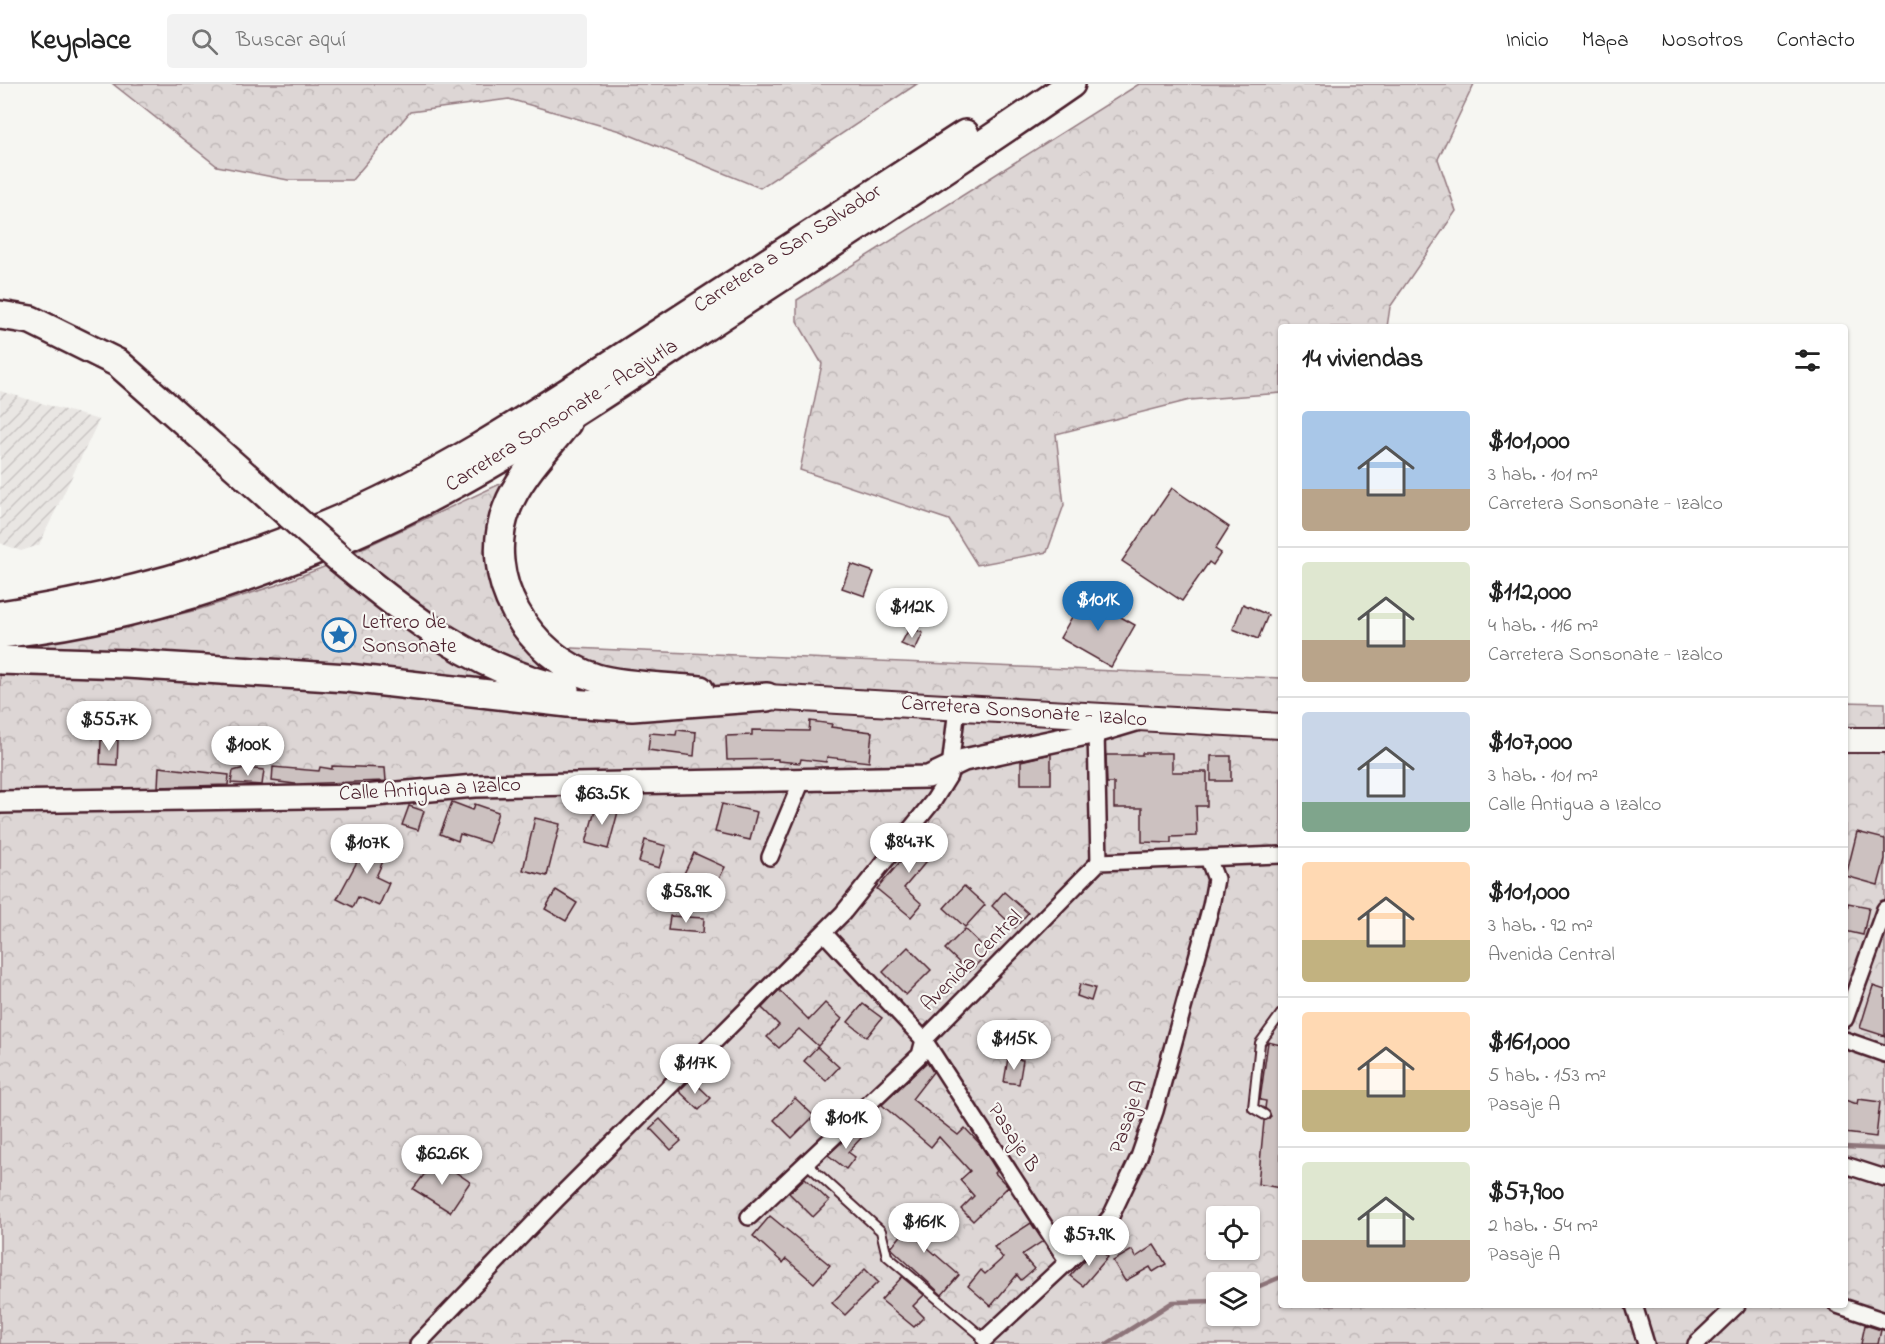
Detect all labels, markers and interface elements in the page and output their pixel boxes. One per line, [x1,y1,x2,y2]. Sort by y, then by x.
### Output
search box [167,14,587,68]
text: Keyplace [30,21,131,62]
icon: search [188,25,221,58]
text: Buscar aquí [236,25,346,57]
text: Inicio [1506,26,1549,56]
text: Mapa [1582,26,1629,56]
text: Nosotros [1662,26,1744,56]
text: Contacto [1777,26,1855,56]
street label: Carretera a San Salvador [688,177,888,321]
street label: Carretera Sonsonate - Acajutla [440,332,684,500]
text: 14 viviendas [1302,341,1423,379]
icon: filters [1791,344,1824,377]
text: $101,000 [1488,423,1570,461]
icon: home [1350,435,1422,507]
text: 3 hab. · 101 m² [1488,461,1598,490]
text: Carretera Sonsonate - Izalco [1488,490,1723,519]
text: $112,000 [1488,574,1571,612]
pin: $101K [1056,581,1140,632]
text: $101K [1076,586,1120,615]
icon: home [1350,586,1422,658]
pin: $112K [870,588,954,639]
text: $112K [890,593,934,622]
place label: Letrero de Sonsonate [362,608,457,662]
text: 4 hab. · 116 m² [1488,612,1598,641]
place icon: Letrero de Sonsonate [321,617,357,653]
text: Carretera Sonsonate - Izalco [1488,641,1723,670]
street label: Carretera Sonsonate - Izalco [900,688,1148,736]
pin: $55.7K [60,701,158,752]
text: $55.7K [81,706,138,735]
text: $107,000 [1488,724,1572,762]
pin: $100K [206,726,290,777]
text: $100K [225,731,271,760]
icon: home [1350,736,1422,808]
text: 3 hab. · 101 m² [1488,762,1598,791]
street label: Calle Antigua a Izalco [338,770,522,812]
pin: $63.5K [553,775,651,826]
text: $63.5K [575,780,629,809]
text: Calle Antigua a Izalco [1488,791,1661,820]
pin: $84.7K [860,823,958,874]
pin: $107K [325,824,409,875]
text: $84.7K [884,828,934,857]
text: $107K [344,829,390,858]
pin: $58.9K [637,873,735,924]
text: $101,000 [1488,874,1570,912]
text: $58.9K [661,878,711,907]
icon: home [1350,886,1422,958]
street label: Avenida Central [914,903,1030,1019]
text: 3 hab. · 92 m² [1488,912,1593,941]
text: Avenida Central [1488,941,1615,970]
pin: $115K [972,1020,1056,1071]
text: $161,000 [1488,1024,1570,1062]
text: $115K [991,1025,1037,1054]
icon: home [1350,1036,1422,1108]
pin: $117K [653,1044,737,1095]
text: $117K [674,1049,716,1078]
text: 5 hab. · 153 m² [1488,1062,1606,1091]
street label: Pasaje A [1102,1076,1156,1158]
text: Pasaje A [1488,1091,1560,1120]
street label: Pasaje B [979,1097,1047,1179]
pin: $101K [804,1099,888,1150]
text: $101K [824,1104,868,1133]
pin: $62.6K [393,1135,491,1186]
text: $62.6K [415,1140,469,1169]
text: $57,900 [1488,1174,1564,1212]
icon: home [1350,1186,1422,1258]
pin: $161K [882,1203,966,1254]
map controls [1206,1206,1260,1326]
button: locate [1206,1206,1260,1260]
text: $161K [902,1208,946,1237]
text: 2 hab. · 54 m² [1488,1212,1598,1241]
pin: $57.9K [1040,1216,1138,1267]
text: $57.9K [1063,1221,1115,1250]
text: Pasaje A [1488,1241,1560,1270]
button: layers [1206,1272,1260,1326]

